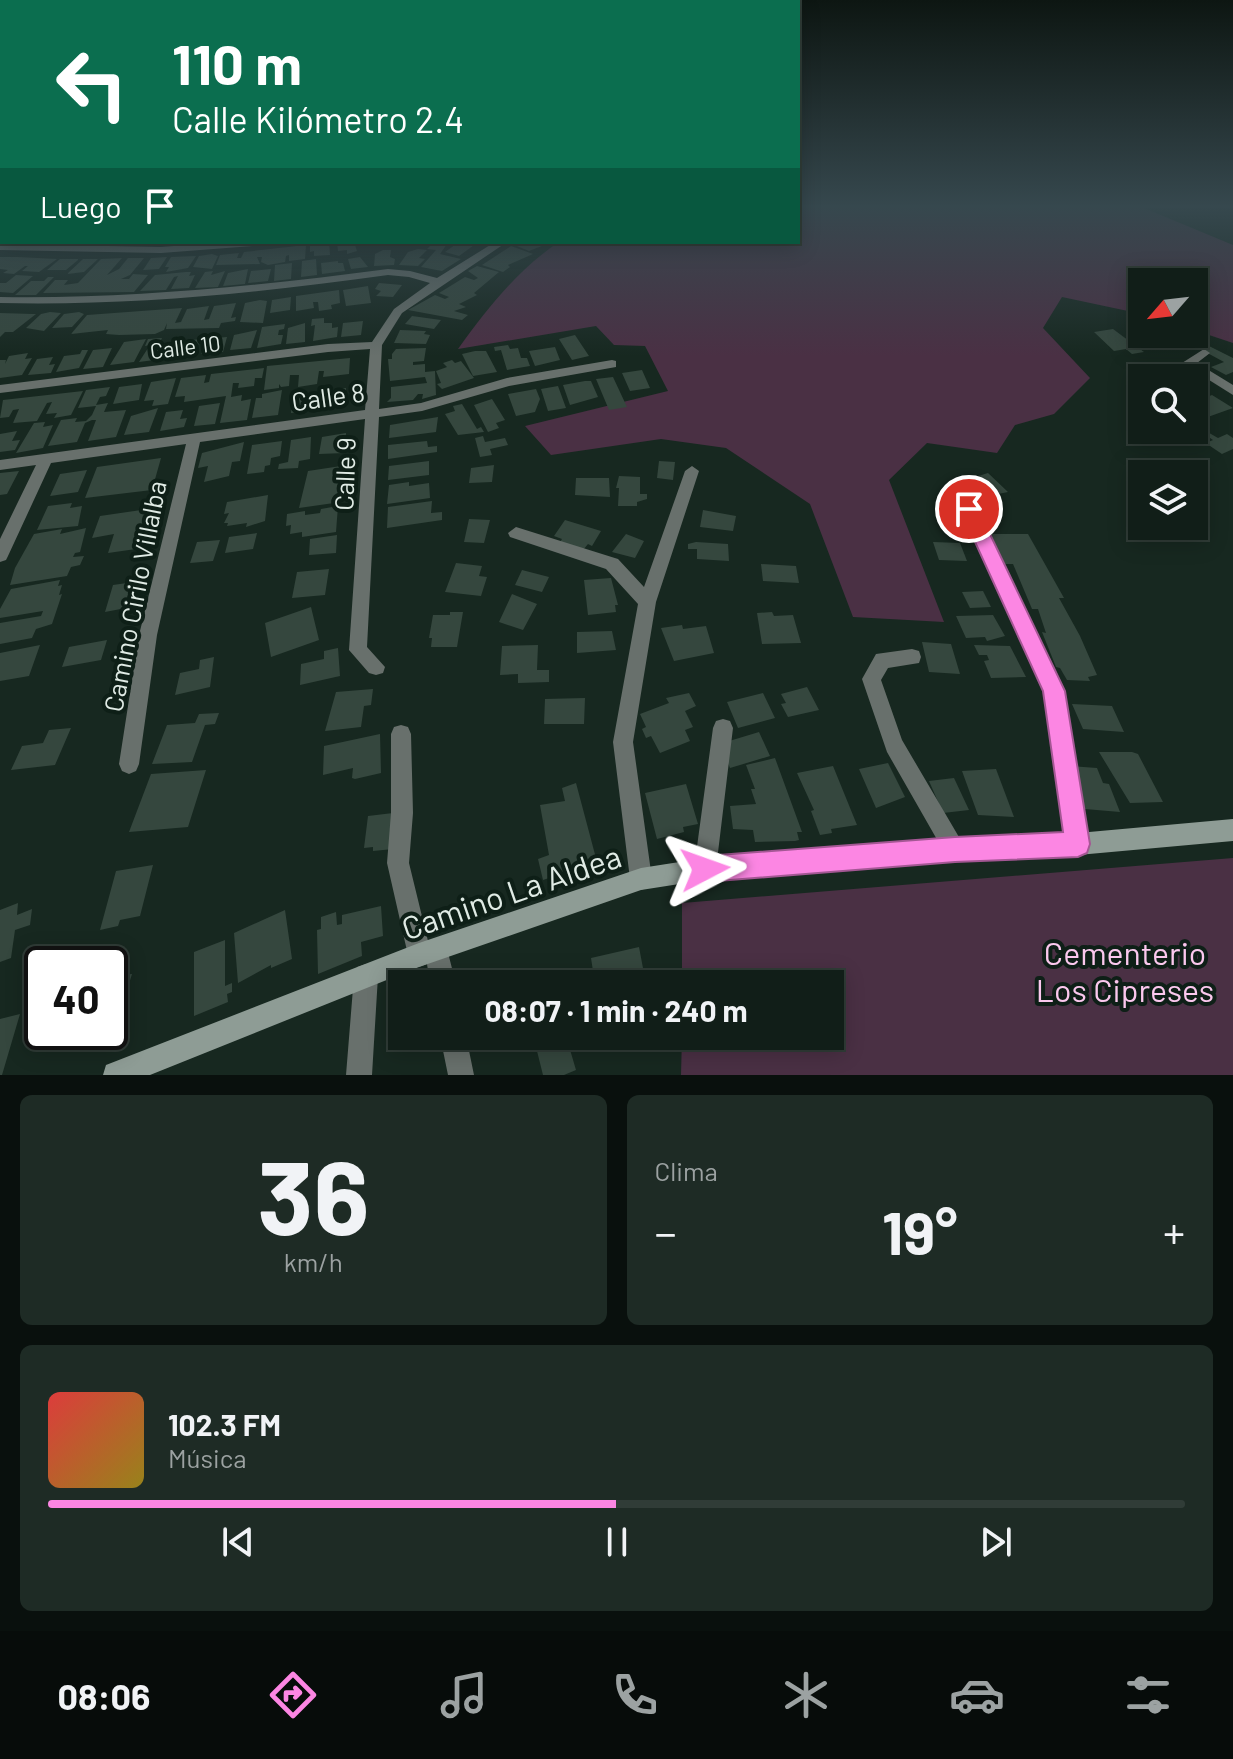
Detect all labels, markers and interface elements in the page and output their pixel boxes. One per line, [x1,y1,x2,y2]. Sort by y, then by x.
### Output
text: 110 m [172,29,302,96]
icon: left [40,32,144,136]
text: Calle Kilómetro 2.4 [172,97,464,140]
icon: arrive [138,184,182,228]
text: Luego [40,188,122,224]
north arrow [1128,268,1208,348]
map controls [1128,268,1208,540]
street label: Calle 10 [148,329,222,363]
button: search [1128,364,1208,444]
street label: Calle 8 [289,376,367,416]
street label: Calle 9 [327,437,361,511]
button: layers [1128,460,1208,540]
pin [935,475,1003,543]
street label: Camino Cirilo Villalba [96,478,172,714]
icon: arrive [947,487,991,531]
position arrow [663,827,747,911]
street label: Camino La Aldea [396,836,626,946]
park label: Cementerio Los Cipreses [1036,933,1214,1008]
speed limit sign: 40 [24,946,128,1050]
text: 08:07 · 1 min · 240 m [484,992,748,1028]
text: 36 [257,1131,369,1256]
text: Clima [655,1155,718,1186]
text: 19° [882,1195,958,1267]
text: − [655,1205,677,1258]
text: + [1163,1205,1185,1258]
text: km/h [284,1246,343,1277]
text: 102.3 FM [168,1406,281,1442]
text: Música [168,1442,247,1473]
icon: previous [216,1520,260,1564]
icon: pause [595,1520,639,1564]
icon: next [974,1520,1018,1564]
icon: directions [265,1667,321,1723]
icon: music [436,1667,492,1723]
icon: phone [607,1667,663,1723]
icon: climate [778,1667,834,1723]
icon: car [949,1667,1005,1723]
icon: filters [1120,1667,1176,1723]
text: 08:06 [57,1674,150,1717]

